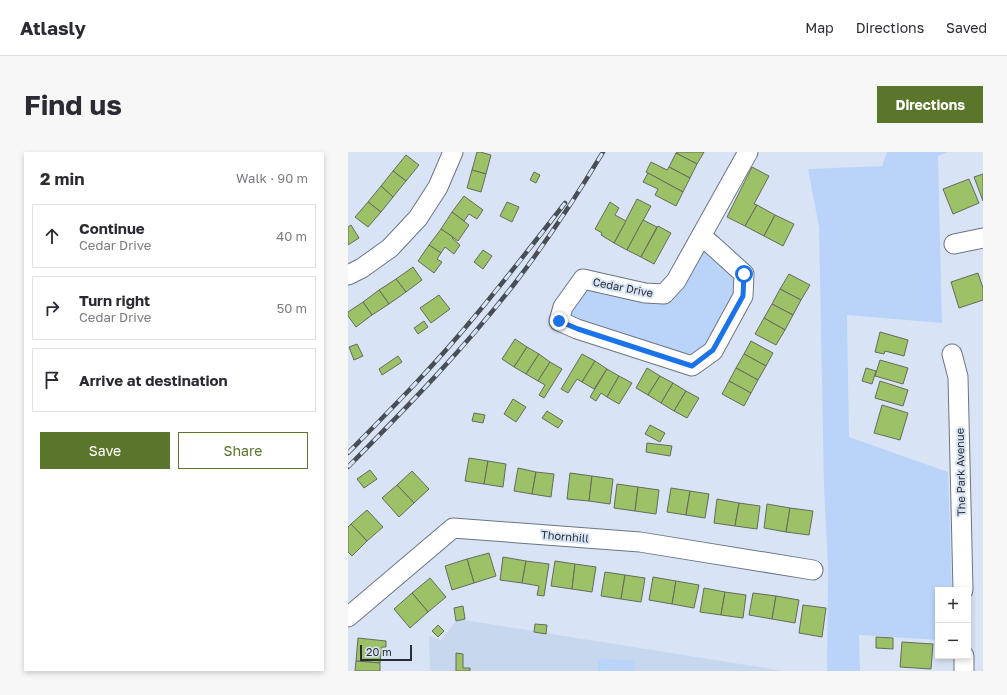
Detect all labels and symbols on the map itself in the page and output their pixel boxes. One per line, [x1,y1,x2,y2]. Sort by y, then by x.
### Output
route start [735,265,753,283]
street label: Cedar Drive [592,275,654,299]
route end [550,312,568,330]
street label: The Park Avenue [953,428,967,516]
street label: Thornhill [541,527,590,545]
scale bar [360,643,412,662]

